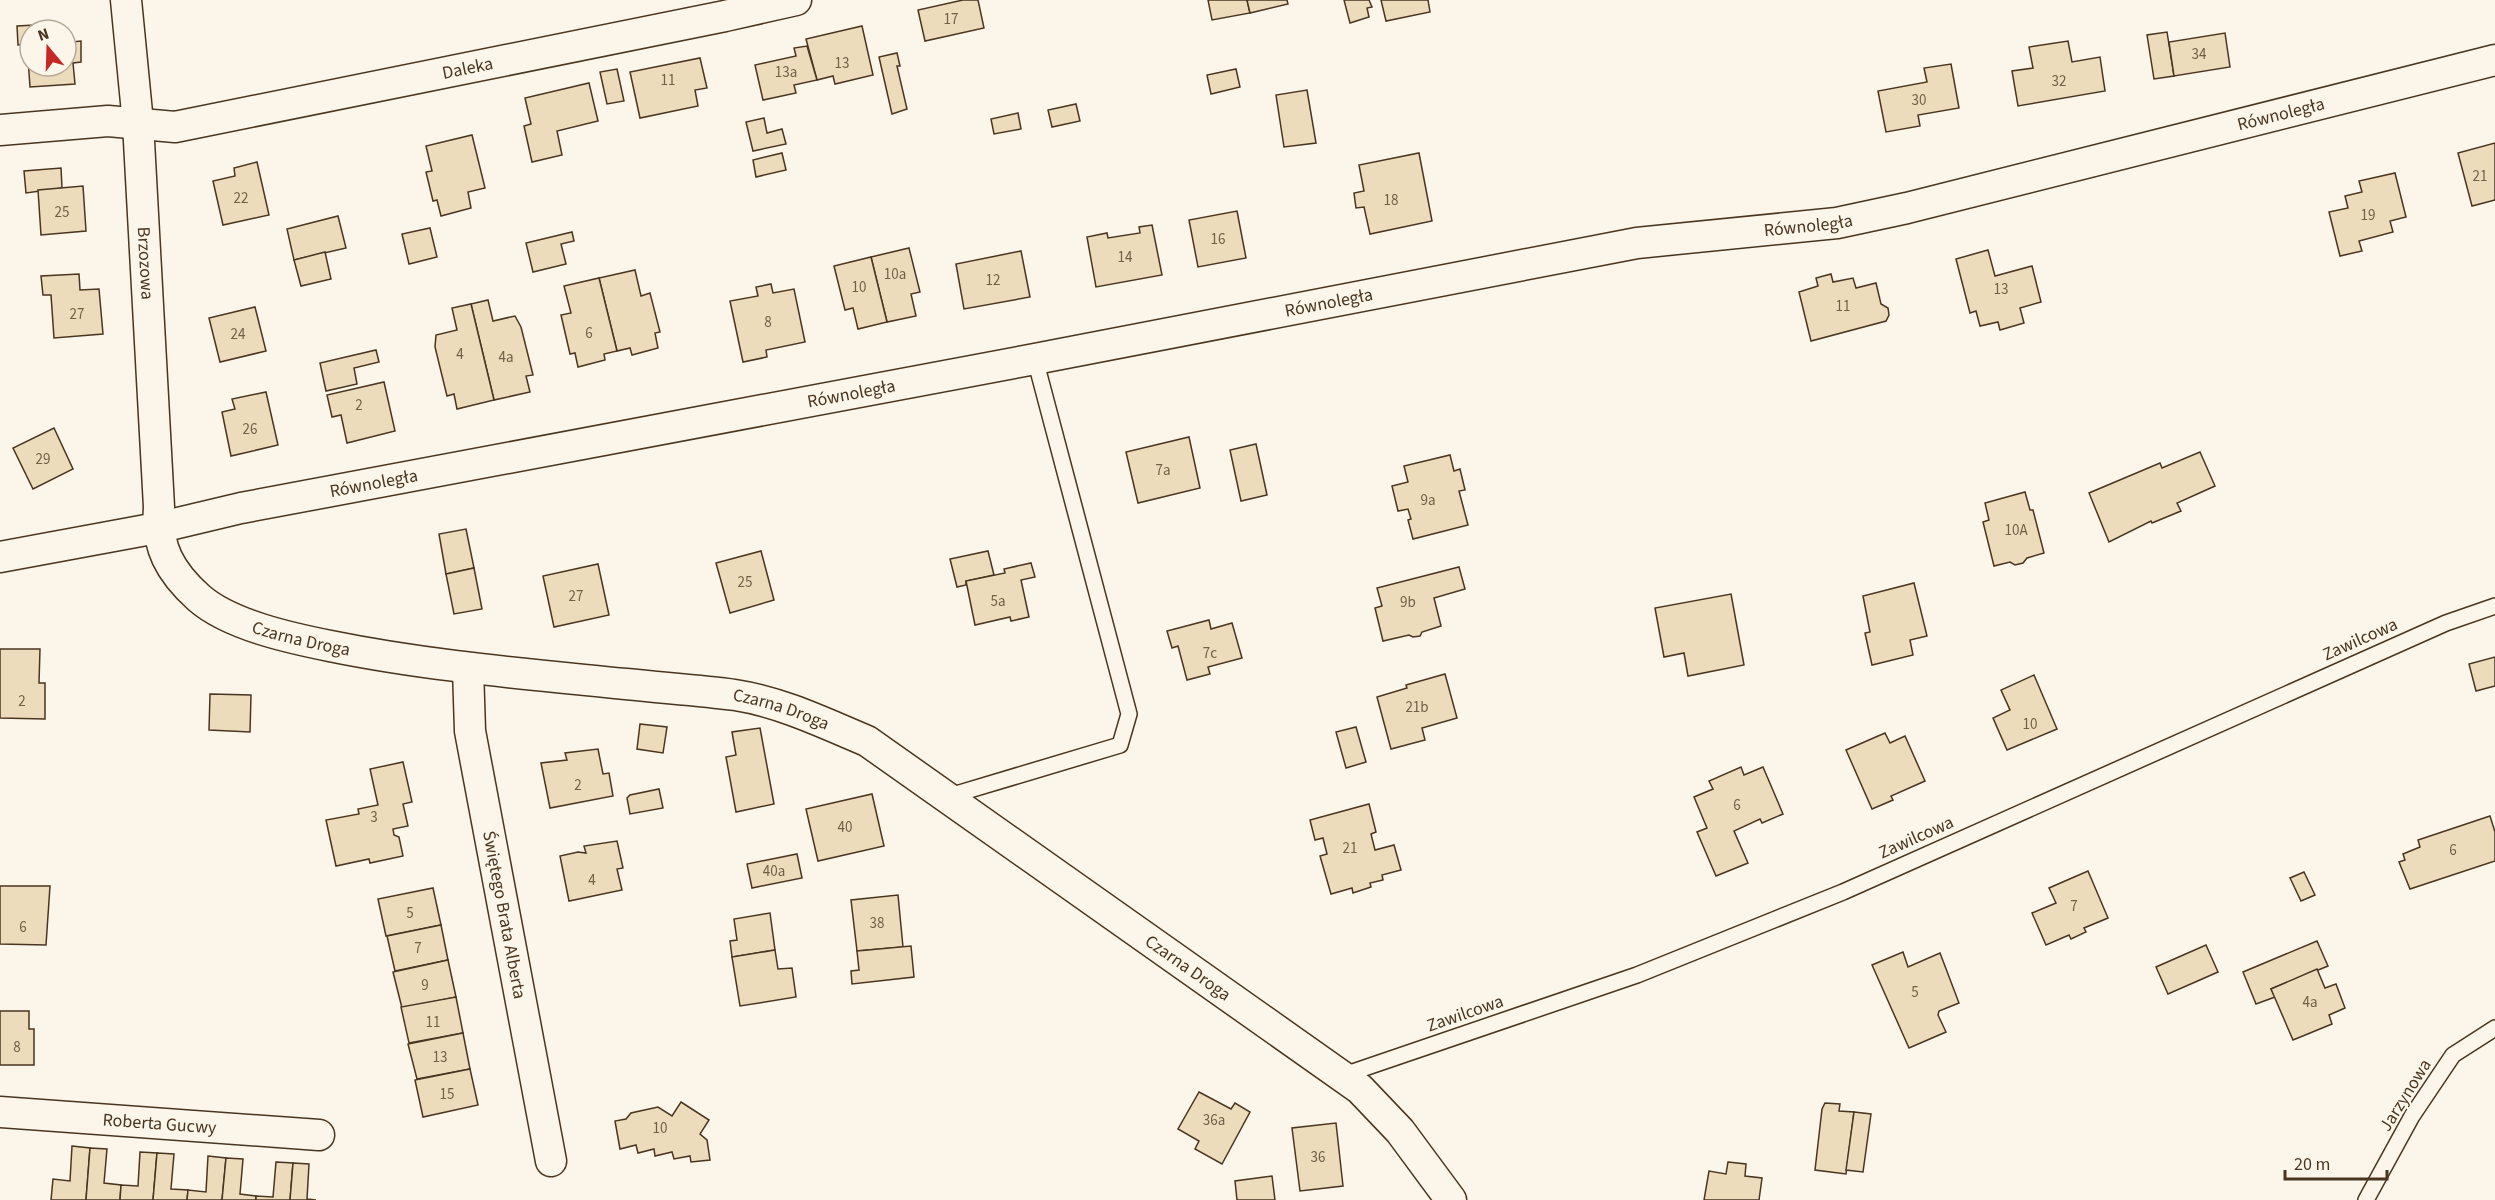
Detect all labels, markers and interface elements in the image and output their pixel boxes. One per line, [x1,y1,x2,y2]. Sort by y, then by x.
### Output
house number: 17 [944,9,958,30]
north arrow [18,18,78,78]
text: N [35,23,52,47]
house number: 34 [2192,44,2207,65]
street label: Daleka [440,51,495,86]
house number: 13 [835,53,849,74]
house number: 13a [775,62,797,83]
house number: 11 [661,70,675,91]
house number: 32 [2052,71,2066,92]
house number: 30 [1912,90,1926,111]
street label: Równoległa [2235,91,2327,137]
house number: 21 [2473,166,2487,187]
house number: 22 [234,188,248,209]
house number: 18 [1384,190,1398,211]
house number: 25 [55,202,69,223]
house number: 19 [2361,205,2375,226]
street label: Równoległa [1763,208,1855,243]
street label: Brzozowa [131,226,160,300]
house number: 16 [1211,229,1225,250]
house number: 14 [1118,247,1133,268]
house number: 10a [884,264,906,285]
house number: 12 [986,270,1000,291]
house number: 10 [852,277,866,298]
house number: 13 [1994,279,2008,300]
street label: Równoległa [1283,282,1375,324]
house number: 11 [1836,296,1850,317]
house number: 27 [70,304,84,325]
house number: 8 [764,312,772,333]
house number: 6 [585,323,593,344]
house number: 24 [231,324,246,345]
house number: 4 [456,344,464,365]
house number: 4a [498,347,514,368]
street label: Równoległa [805,373,898,414]
house number: 2 [355,395,363,416]
house number: 26 [243,419,257,440]
house number: 29 [36,449,50,470]
house number: 7a [1155,460,1171,481]
street label: Równoległa [328,463,420,504]
house number: 9a [1420,490,1436,511]
house number: 10A [2004,520,2028,541]
house number: 25 [738,572,752,593]
house number: 27 [569,586,583,607]
house number: 5a [990,591,1006,612]
house number: 9b [1400,592,1416,613]
street label: Zawilcowa [2319,612,2402,667]
street label: Czarna Droga [249,615,352,663]
house number: 7c [1203,643,1217,664]
street label: Czarna Droga [731,683,833,737]
house number: 2 [18,691,26,712]
house number: 21b [1405,697,1429,718]
house number: 10 [2023,714,2037,735]
house number: 2 [574,775,582,796]
house number: 6 [1733,795,1741,816]
house number: 3 [370,807,378,828]
street label: Zawilcowa [1875,810,1958,865]
house number: 40 [838,817,852,838]
street label: Świętego Brata Alberta [476,829,532,1001]
house number: 21 [1343,838,1357,859]
house number: 6 [2449,840,2457,861]
house number: 40a [763,861,785,882]
house number: 4 [588,870,596,891]
house number: 7 [2070,896,2078,917]
house number: 5 [406,903,414,924]
house number: 38 [870,913,884,934]
house number: 6 [19,917,27,938]
street label: Czarna Droga [1140,929,1236,1007]
house number: 7 [414,938,422,959]
house number: 9 [421,975,429,996]
house number: 5 [1911,982,1919,1003]
street label: Zawilcowa [1423,989,1507,1038]
house number: 4a [2302,992,2318,1013]
house number: 11 [426,1012,440,1033]
house number: 8 [13,1037,21,1058]
house number: 13 [433,1047,447,1068]
street label: Jarzynowa [2373,1054,2438,1136]
house number: 15 [440,1084,454,1105]
street label: Roberta Gucwy [102,1107,218,1141]
house number: 36a [1203,1110,1225,1131]
house number: 10 [653,1118,667,1139]
scale bar [2285,1143,2387,1181]
house number: 36 [1311,1147,1325,1168]
text: 20 m [2294,1152,2330,1177]

